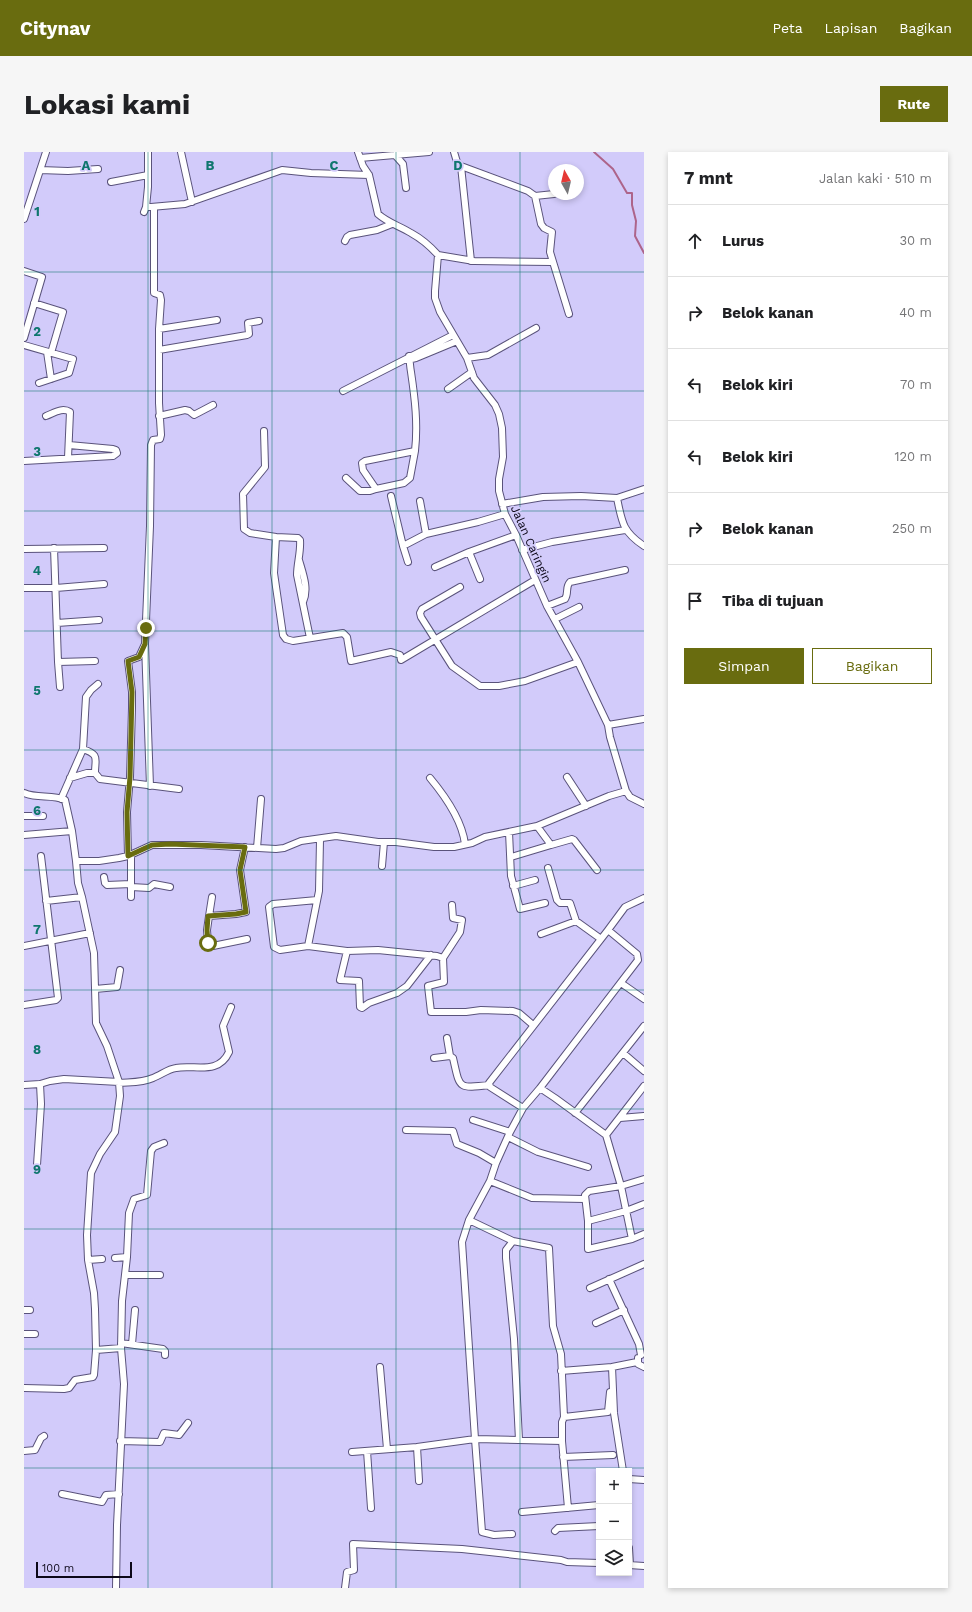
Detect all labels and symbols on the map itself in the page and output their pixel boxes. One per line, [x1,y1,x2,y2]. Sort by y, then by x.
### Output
text: A [82,158,91,173]
text: B [206,158,215,173]
text: C [330,158,339,173]
text: D [453,158,463,173]
north arrow [548,164,584,200]
text: 1 [34,204,40,219]
text: 2 [33,324,41,339]
text: 3 [33,444,41,459]
street label: Jalan Caringin [508,503,554,585]
text: 4 [33,563,42,578]
route end [137,619,155,637]
text: 5 [33,683,41,698]
text: 6 [33,803,41,818]
text: 7 [33,922,41,937]
route start [199,934,217,952]
text: 8 [33,1042,41,1057]
text: 9 [33,1162,41,1177]
scale bar [36,1560,132,1579]

